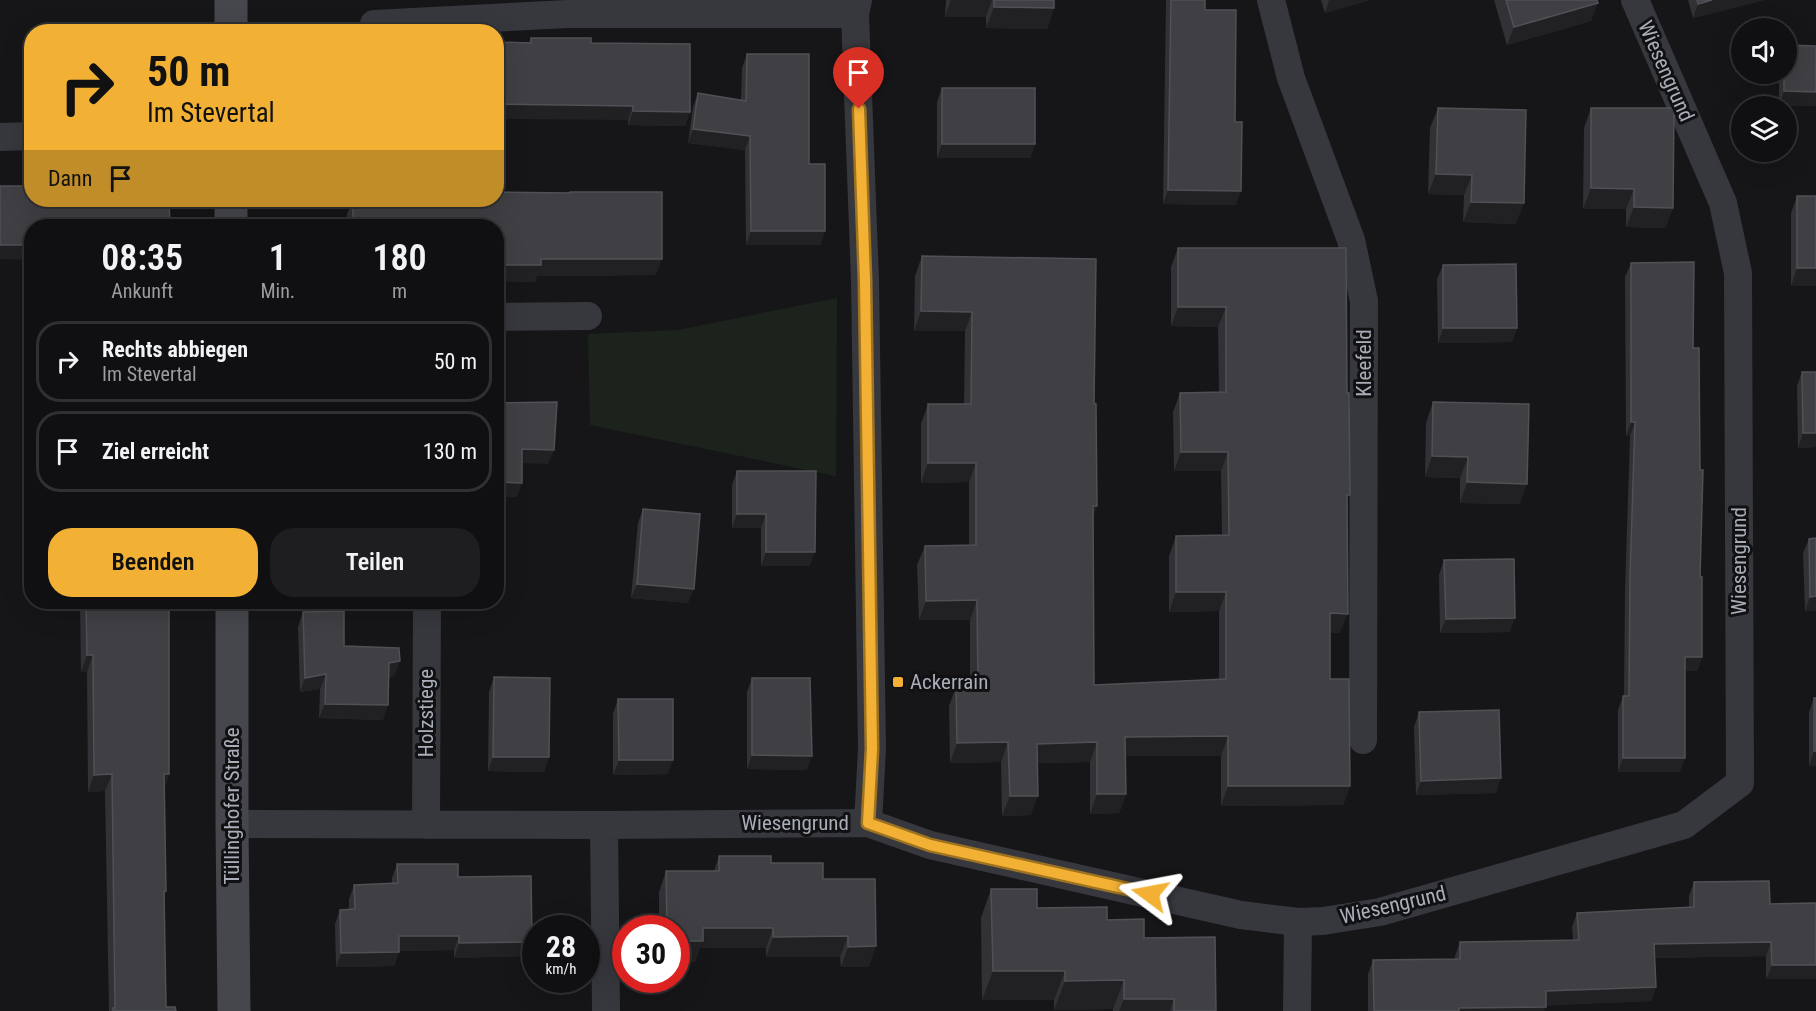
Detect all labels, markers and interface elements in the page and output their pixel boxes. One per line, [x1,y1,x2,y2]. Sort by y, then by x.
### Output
street label: Wiesengrund [1633,17,1699,125]
map controls [1731,18,1797,162]
button: sound [1731,18,1797,84]
text: 50 m [147,47,230,96]
pin [833,47,884,109]
icon: right [48,48,126,126]
icon: arrive [842,56,875,89]
button: layers [1731,96,1797,162]
text: Im Stevertal [147,97,275,129]
icon: arrive [104,162,137,195]
text: Dann [48,166,92,191]
text: 08:35 [101,237,183,279]
text: 1 [269,237,287,279]
text: 180 [372,237,427,279]
text: Ankunft [111,279,173,303]
text: Min. [260,279,295,303]
text: m [392,279,407,303]
street label: Kleefeld [1352,329,1376,397]
text: Rechts abbiegen [102,337,248,362]
icon: right [51,345,84,378]
text: 50 m [434,349,477,374]
text: Im Stevertal [102,362,197,386]
icon: arrive [51,435,84,468]
text: Ziel erreicht [102,439,209,464]
text: 130 m [423,439,477,464]
street label: Wiesengrund [1727,507,1751,615]
button: Beenden [48,528,258,597]
button: Teilen [270,528,480,597]
street label: Holzstiege [414,669,438,757]
place label: Ackerrain [910,670,988,694]
marker: Ackerrain [891,675,905,689]
street label: Tüllinghofer Straße [220,727,244,885]
street label: Wiesengrund [741,811,849,835]
position arrow [1118,862,1182,926]
street label: Wiesengrund [1338,881,1448,929]
speed limit sign: 30 [612,915,690,993]
text: 28 [546,929,576,964]
text: km/h [546,960,576,978]

